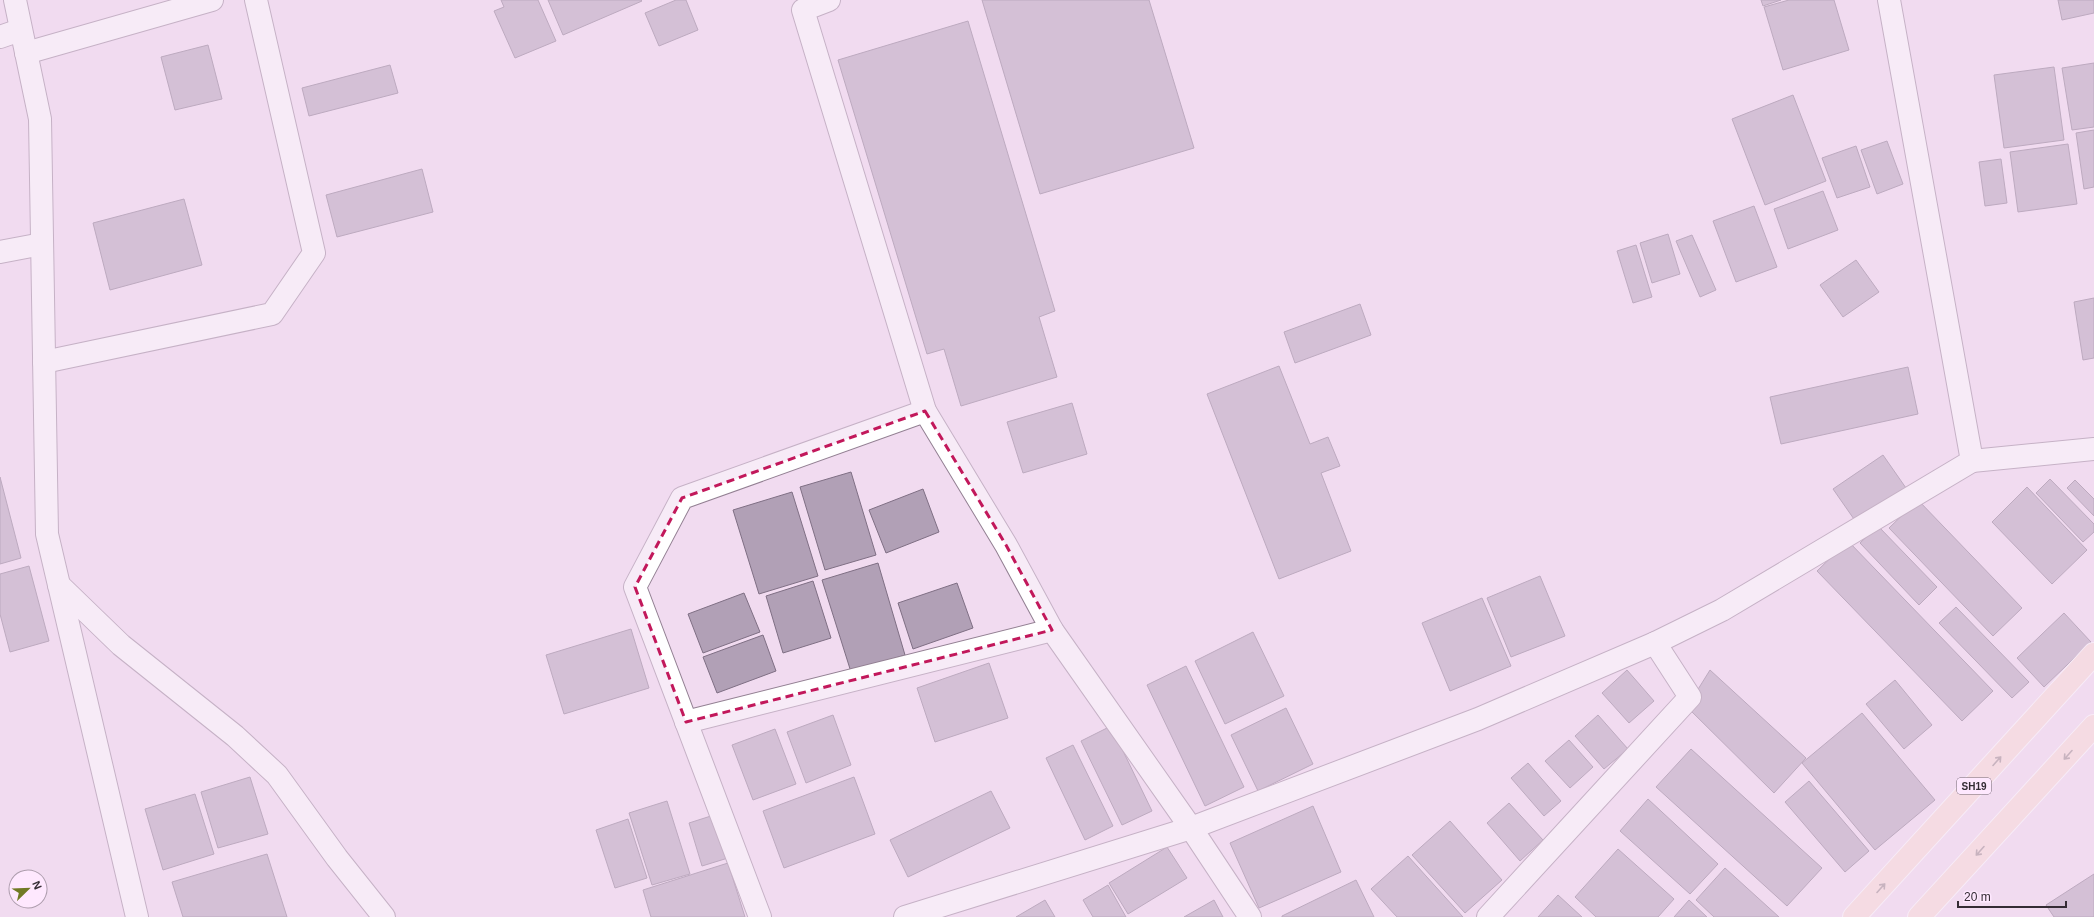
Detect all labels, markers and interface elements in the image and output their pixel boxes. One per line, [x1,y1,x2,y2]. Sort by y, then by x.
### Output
one-way arrow [2063,750,2072,760]
one-way arrow [1992,756,2001,766]
road number: SH19 [1957,778,1991,794]
one-way arrow [1975,846,1985,856]
north arrow [8,869,48,909]
text: N [30,879,44,891]
one-way arrow [1876,883,1885,893]
scale bar [1958,883,2066,909]
text: 20 m [1964,890,1991,904]

